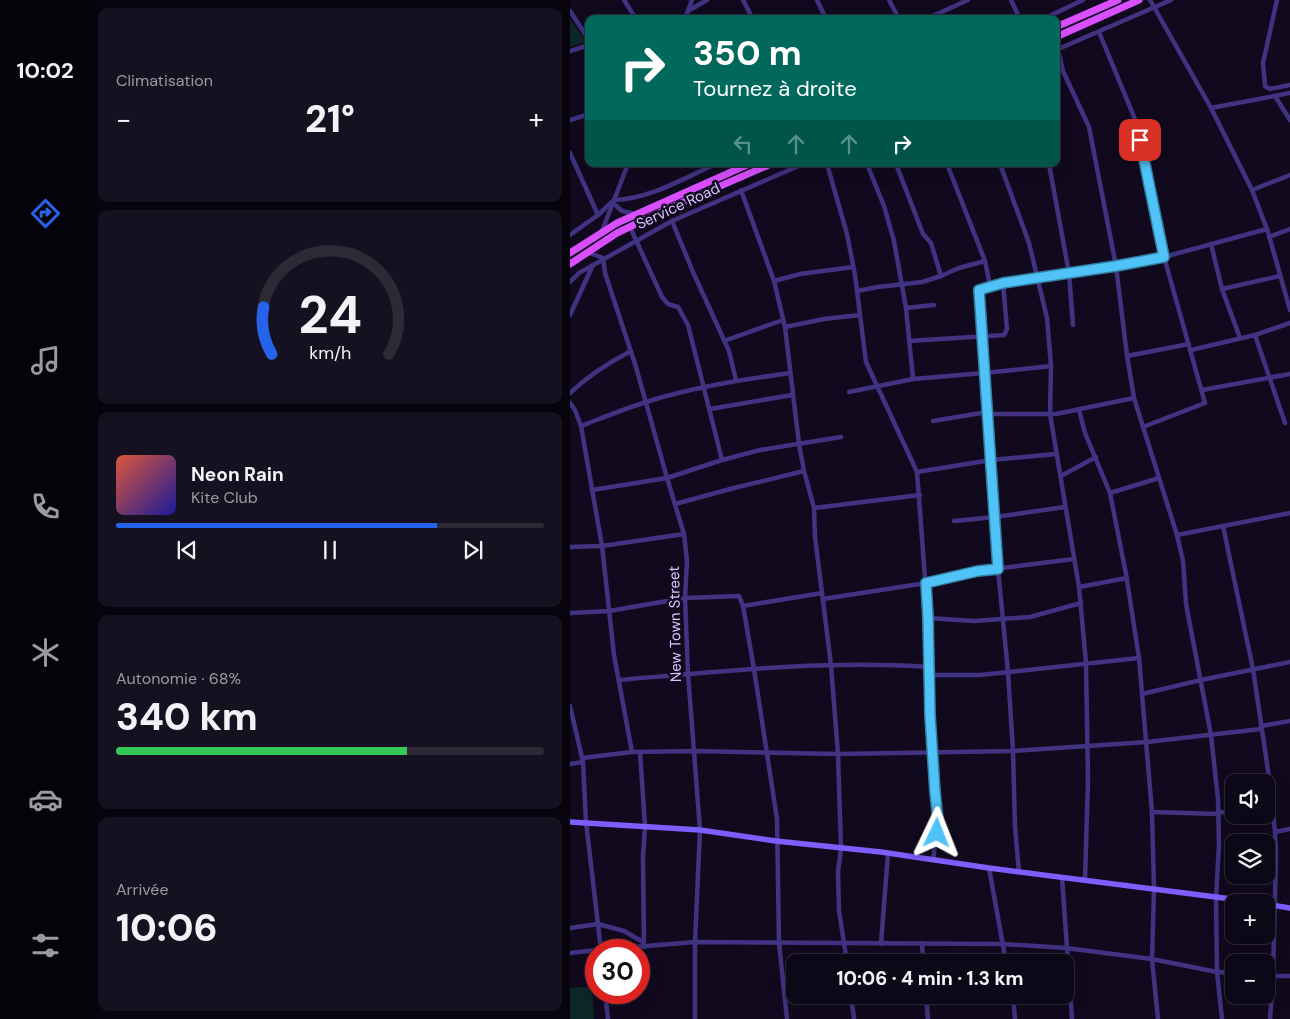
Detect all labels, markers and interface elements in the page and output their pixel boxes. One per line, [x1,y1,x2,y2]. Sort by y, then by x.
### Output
text: 350 m [693,30,802,76]
icon: right [610,35,675,100]
text: 10:02 [16,56,74,85]
text: Climatisation [116,70,213,91]
text: Tournez à droite [693,74,857,103]
text: 21° [305,94,355,144]
text: − [116,101,131,138]
text: + [529,101,544,138]
pin [1119,119,1161,161]
icon: arrive [1126,126,1154,154]
icon: left [729,130,757,158]
icon: ahead [782,130,810,158]
icon: ahead [835,130,863,158]
icon: right [888,130,916,158]
street label: Service Road [633,178,723,234]
icon: directions [28,196,63,231]
text: 24 [298,281,362,349]
text: km/h [309,341,351,365]
icon: music [28,343,63,378]
text: Neon Rain [191,462,284,487]
text: Kite Club [191,487,258,508]
icon: phone [28,489,63,524]
icon: previous [173,536,201,564]
icon: pause [316,536,344,564]
icon: next [459,536,487,564]
street label: New Town Street [664,566,686,682]
icon: climate [28,635,63,670]
text: Autonomie · 68% [116,668,241,689]
text: 340 km [116,692,258,742]
map controls [1225,774,1275,1004]
button: sound [1225,774,1275,824]
icon: car [28,782,63,817]
position arrow [910,806,962,858]
button: layers [1225,834,1275,884]
text: Arrivée [116,879,169,900]
button: + [1225,894,1275,944]
text: 10:06 [116,903,218,953]
icon: filters [28,928,63,963]
speed limit sign: 30 [585,939,650,1004]
button: − [1225,954,1275,1004]
text: 10:06 · 4 min · 1.3 km [836,966,1024,991]

